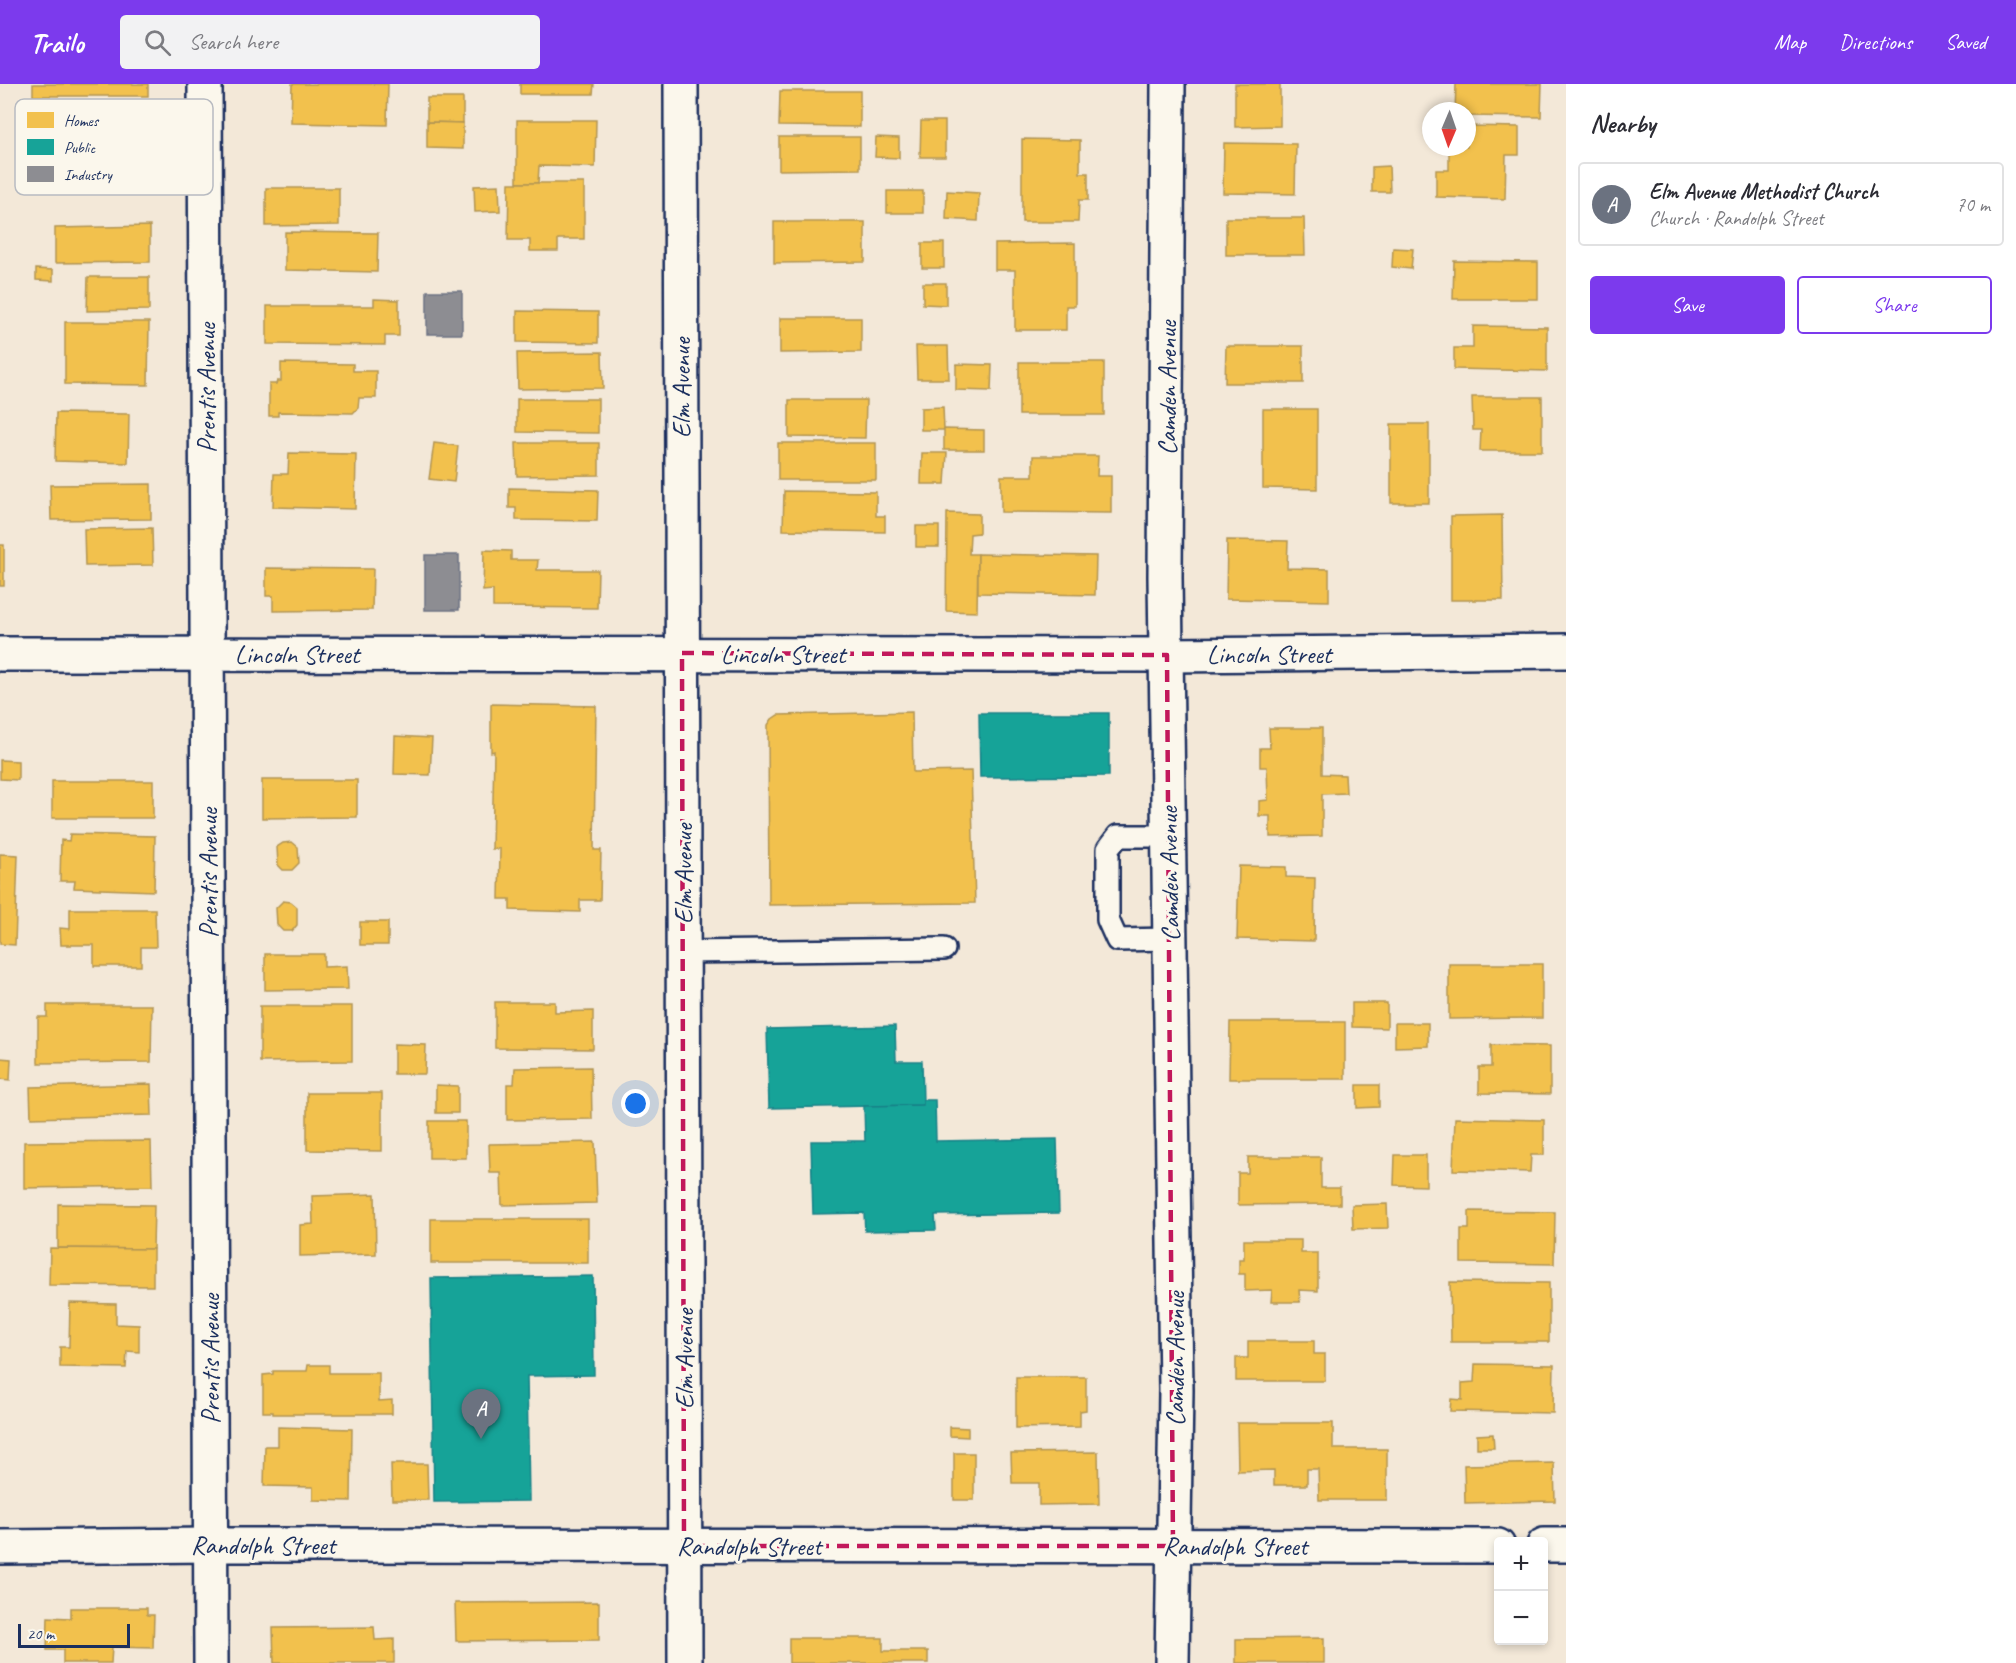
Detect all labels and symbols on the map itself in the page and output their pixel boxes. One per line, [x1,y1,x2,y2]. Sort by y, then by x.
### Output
legend [15,99,213,195]
north arrow [1422,102,1476,156]
text: Homes [64,111,100,131]
text: Public [64,138,96,158]
text: Industry [64,165,113,185]
street label: Camden Avenue [1151,319,1184,455]
street label: Prentis Avenue [190,321,223,453]
street label: Elm Avenue [665,336,698,438]
street label: Lincoln Street [235,638,362,671]
street label: Lincoln Street [721,638,848,671]
street label: Lincoln Street [1207,638,1334,671]
street label: Camden Avenue [1152,805,1187,942]
street label: Prentis Avenue [192,806,225,938]
street label: Elm Avenue [667,822,700,924]
your location [621,1089,650,1118]
street label: Camden Avenue [1159,1290,1192,1426]
street label: Prentis Avenue [194,1292,227,1424]
street label: Elm Avenue [668,1307,701,1409]
pin: A [462,1390,500,1439]
street label: Randolph Street [191,1529,338,1562]
street label: Randolph Street [677,1530,824,1563]
street label: Randolph Street [1163,1530,1310,1563]
scale bar [18,1621,130,1648]

